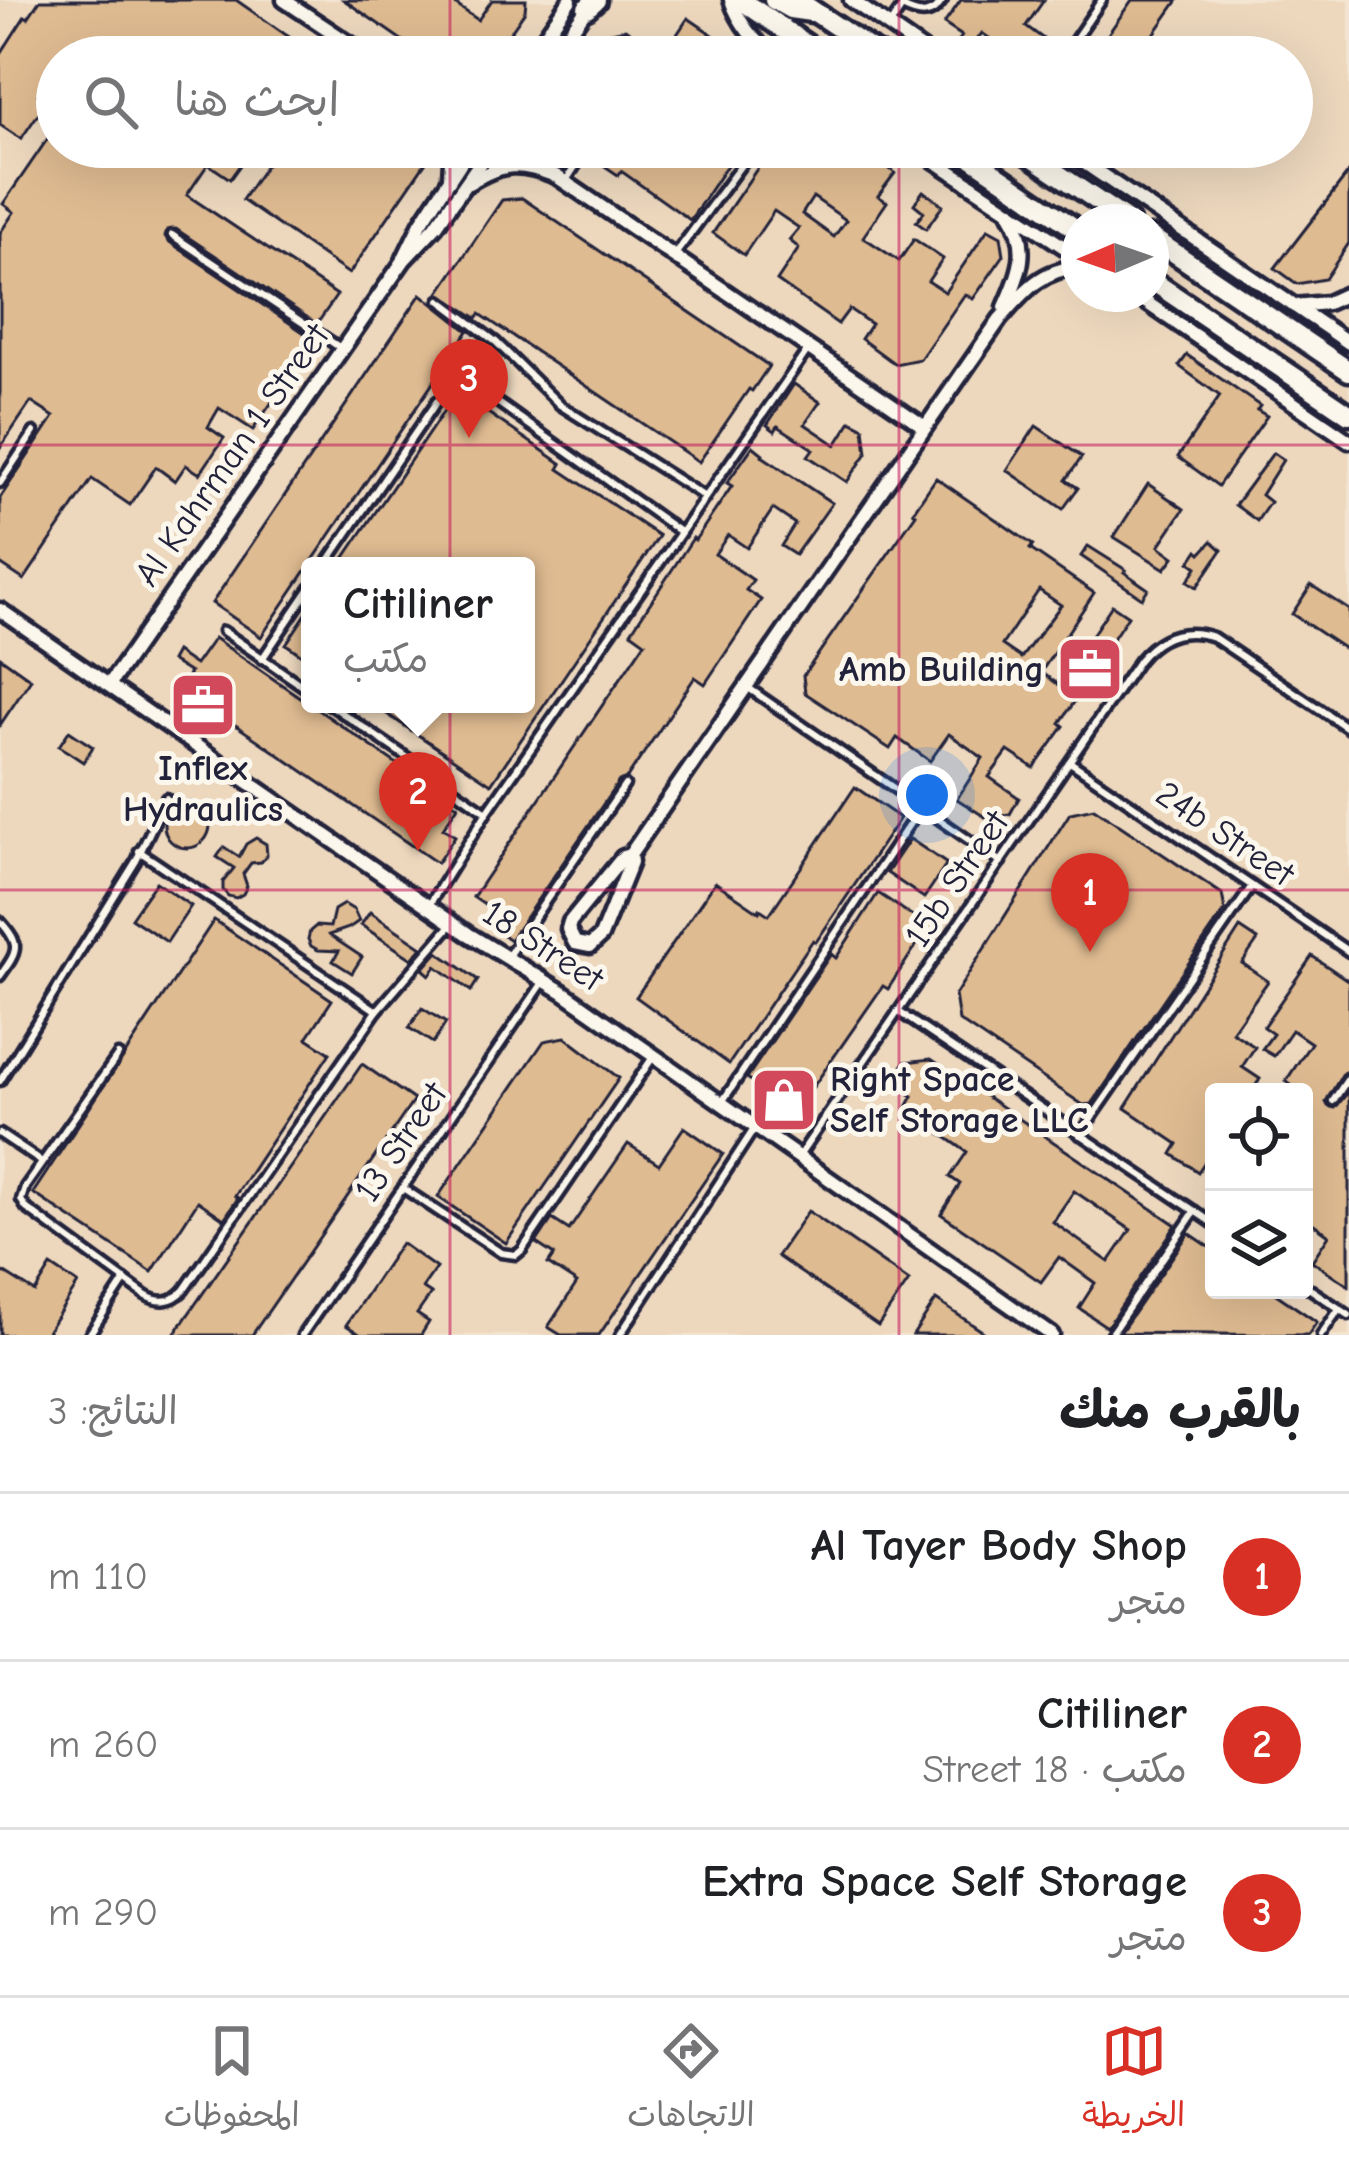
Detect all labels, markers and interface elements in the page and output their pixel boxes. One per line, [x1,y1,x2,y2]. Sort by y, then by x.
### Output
search box [36,36,1313,168]
icon: search [78,69,144,135]
text: ابحث هنا [174,74,339,126]
north arrow [1061,204,1169,312]
street label: Al Kahrman 1 Street [126,315,339,594]
pin: 3 [430,339,508,438]
popup [301,557,535,713]
text: Citiliner [343,577,493,629]
office icon: Amb Building [1055,634,1125,704]
text: مكتب [343,637,428,682]
place label: Amb Building [839,649,1044,690]
office icon: Inflex Hydraulics [168,670,238,740]
place label: Inflex Hydraulics [123,748,283,830]
pin: 2 [379,752,457,851]
your location [897,765,957,825]
street label: 24b Street [1148,773,1303,896]
street label: 15b Street [897,802,1018,955]
pin: 1 [1051,853,1129,952]
street label: 18 Street [475,892,612,1001]
place label: Right Space Self Storage LLC [830,1059,1089,1141]
shop icon: Right Space Self Storage LLC [749,1065,819,1135]
street label: 13 Street [346,1073,457,1209]
map controls [1205,1083,1313,1299]
button: locate [1205,1083,1313,1191]
button: layers [1205,1191,1313,1299]
text: بالقرب منك [1059,1381,1301,1440]
text: النتائج: 3 [48,1389,178,1434]
text: Al Tayer Body Shop [811,1519,1187,1571]
text: 110 m [48,1554,148,1599]
text: 1 [1254,1554,1270,1599]
text: متجر [1111,1579,1187,1624]
text: Citiliner [1037,1687,1187,1739]
text: 260 m [48,1722,159,1767]
text: 2 [1252,1722,1272,1767]
text: مكتب · 18 Street [922,1747,1187,1792]
text: Extra Space Self Storage [702,1855,1187,1907]
text: 290 m [48,1890,158,1935]
text: 3 [1252,1890,1272,1935]
text: متجر [1111,1915,1187,1960]
tab: المحفوظات [164,2018,300,2144]
tab: الاتجاهات [627,2018,755,2144]
tab: الخريطة [1082,2018,1185,2144]

